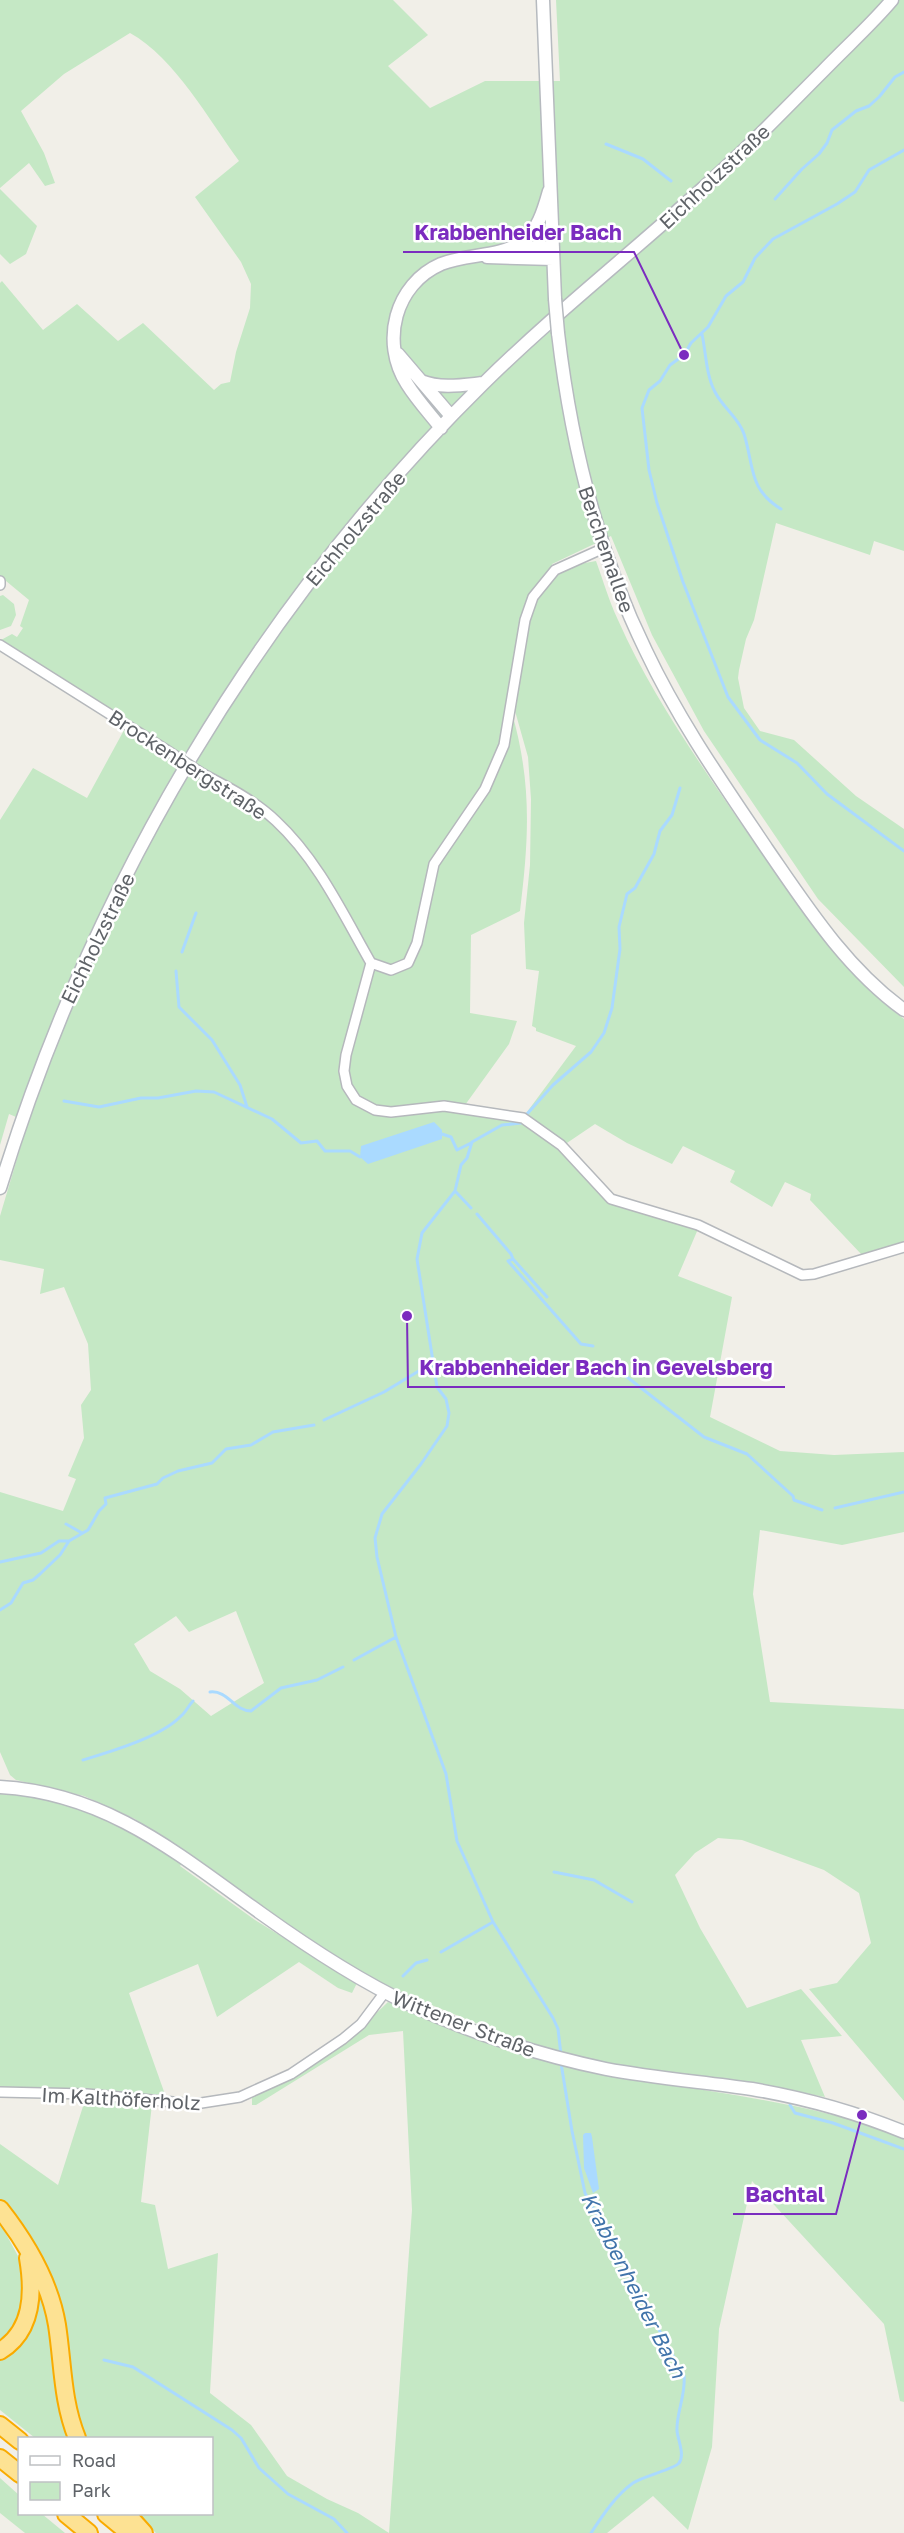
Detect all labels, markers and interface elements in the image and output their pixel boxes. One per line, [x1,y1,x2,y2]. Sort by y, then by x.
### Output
street label: Eichholzstraße [654,119,774,233]
callout: Krabbenheider Bach [403,213,634,252]
text: Krabbenheider Bach [414,219,622,245]
street label: Eichholzstraße [300,466,410,590]
street label: Berchemallee [574,483,640,615]
street label: Brockenbergstraße [105,704,271,824]
street label: Eichholzstraße [55,869,139,1007]
callout: Krabbenheider Bach in Gevelsberg [408,1348,785,1387]
text: Krabbenheider Bach in Gevelsberg [419,1354,773,1380]
street label: Wittener Straße [389,1985,539,2061]
street label: Im Kalthöferholz [41,2082,201,2114]
callout: Bachtal [733,2175,836,2214]
text: Bachtal [745,2181,825,2207]
water label: Krabbenheider Bach [576,2188,693,2383]
legend [18,2437,213,2515]
text: Road [72,2449,116,2471]
text: Park [72,2479,111,2501]

